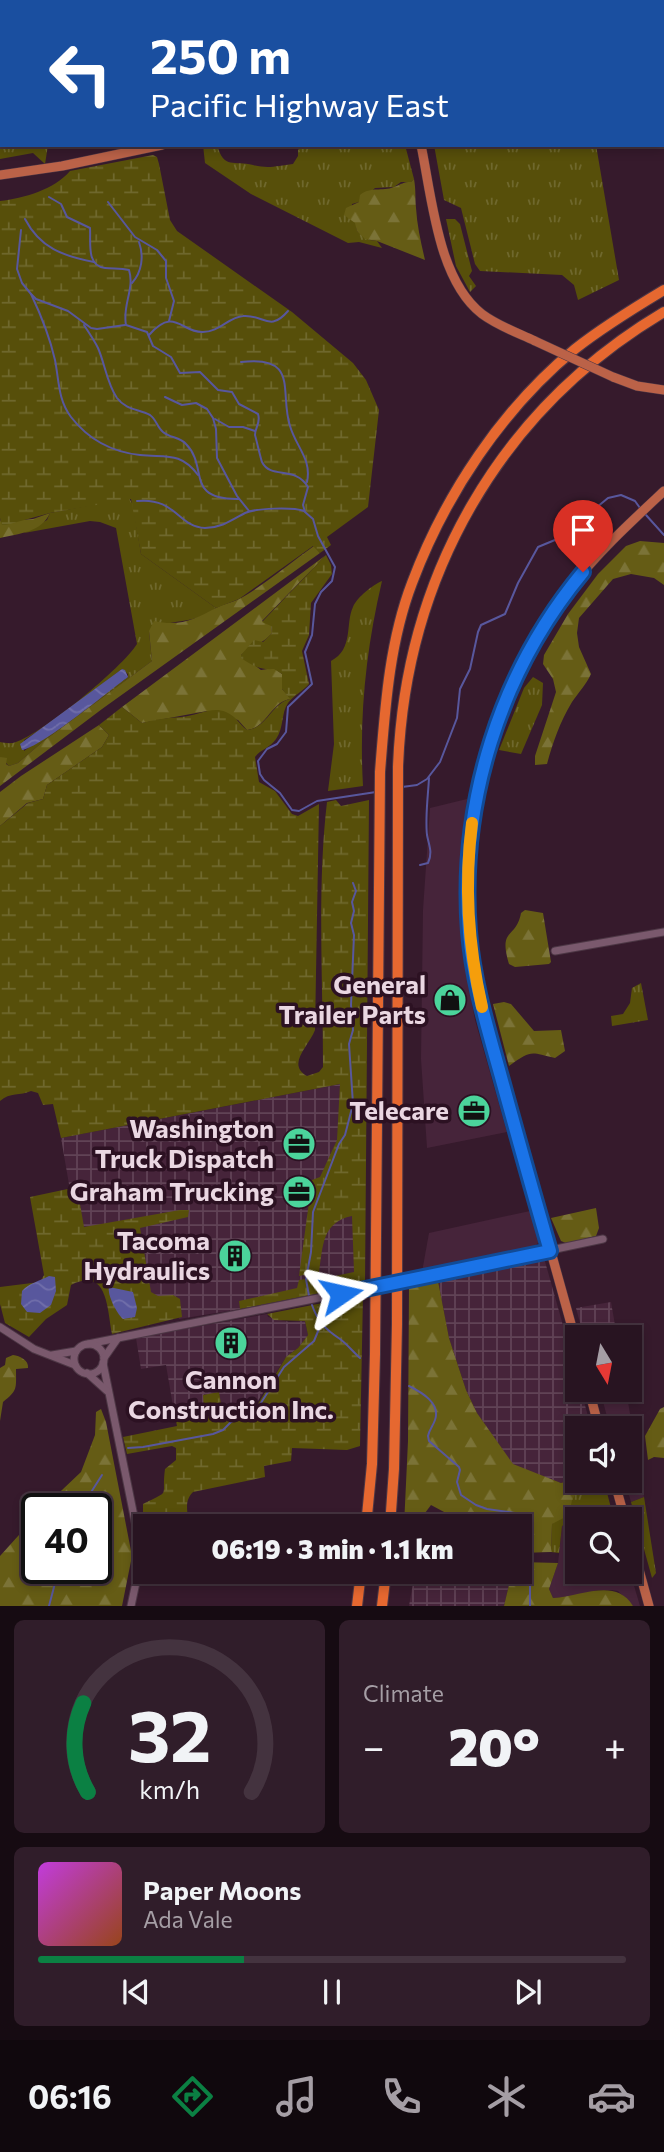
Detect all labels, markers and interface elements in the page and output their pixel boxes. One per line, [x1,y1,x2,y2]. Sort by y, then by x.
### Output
text: 250 m [150,24,291,84]
icon: left [35,28,126,119]
text: Pacific Highway East [150,84,449,124]
pin [553,500,613,572]
icon: arrive [564,511,602,549]
place label: General Trailer Parts [279,968,426,1029]
shop icon: General Trailer Parts [431,981,469,1019]
office icon: Telecare [455,1092,493,1130]
place label: Telecare [349,1094,449,1125]
place label: Washington Truck Dispatch [95,1112,274,1173]
office icon: Washington Truck Dispatch [280,1125,318,1163]
office icon: Graham Trucking [280,1173,318,1211]
place label: Graham Trucking [70,1175,274,1206]
place label: Tacoma Hydraulics [83,1224,210,1285]
building icon: Tacoma Hydraulics [216,1237,254,1275]
position arrow [304,1257,378,1331]
building icon: Cannon Construction Inc. [212,1324,250,1362]
north arrow [565,1325,642,1402]
map controls [565,1325,642,1584]
place label: Cannon Construction Inc. [128,1363,334,1424]
button: sound [565,1416,642,1493]
speed limit sign: 40 [21,1493,112,1584]
button: search [565,1507,642,1584]
text: 06:19 · 3 min · 1.1 km [212,1533,453,1564]
text: Climate [363,1679,444,1707]
text: 32 [128,1689,211,1778]
text: 20° [448,1713,540,1777]
text: − [363,1722,385,1769]
text: + [604,1722,626,1769]
text: km/h [139,1774,200,1804]
text: Paper Moons [143,1874,301,1905]
text: Ada Vale [143,1905,233,1933]
icon: previous [117,1973,155,2011]
icon: pause [313,1973,351,2011]
icon: next [509,1973,547,2011]
icon: directions [168,2072,217,2121]
icon: music [272,2072,321,2121]
icon: phone [377,2072,426,2121]
icon: climate [482,2072,531,2121]
icon: car [587,2072,636,2121]
text: 06:16 [28,2076,112,2116]

